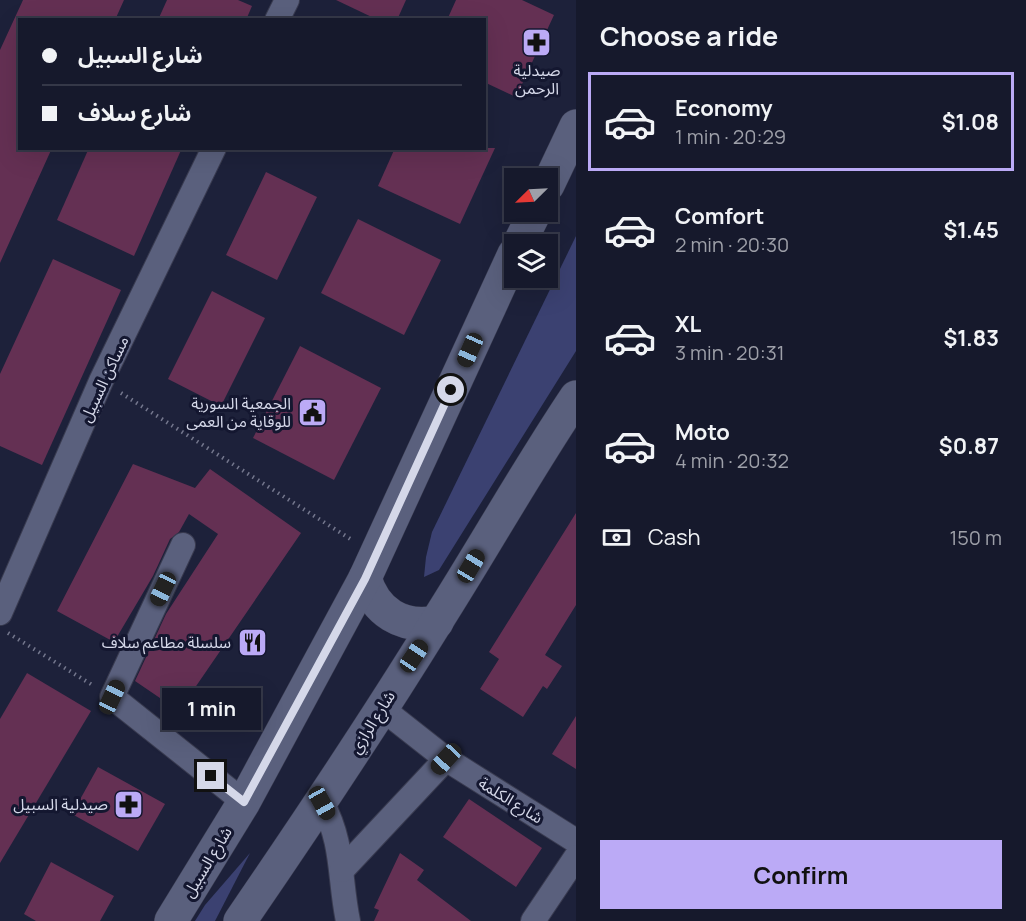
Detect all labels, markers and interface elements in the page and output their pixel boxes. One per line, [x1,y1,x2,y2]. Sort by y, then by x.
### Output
text: Choose a ride [600,17,778,54]
pharmacy icon: صيدلية الرحمن [521,26,553,58]
text: شارع السبيل [78,40,203,70]
place label: صيدلية الرحمن [514,59,560,99]
text: Economy [675,93,773,123]
icon: car [603,95,657,149]
text: شارع سلاف [78,98,191,128]
text: $1.08 [942,107,999,137]
text: 1 min · 20:29 [675,123,786,150]
north arrow [504,168,558,222]
map controls [504,168,558,288]
text: Comfort [675,201,764,231]
icon: car [603,203,657,257]
text: $1.45 [943,215,999,245]
text: 2 min · 20:30 [675,231,789,258]
button: layers [504,234,558,288]
text: XL [675,309,701,339]
icon: car [603,311,657,365]
text: $1.83 [943,323,999,353]
car [454,330,486,370]
street label: مساكن السبيل [74,332,134,426]
text: 3 min · 20:31 [675,339,785,366]
route start [437,376,464,403]
place label: الجمعية السورية للوقاية من العمى [186,392,291,432]
public building icon: الجمعية السورية للوقاية من العمى [296,396,328,428]
text: Moto [675,417,730,447]
icon: car [603,419,657,473]
text: $0.87 [939,431,999,461]
text: 4 min · 20:32 [675,447,789,474]
icon: cash [600,521,633,554]
text: Cash [648,522,701,552]
text: 150 m [949,524,1002,551]
car [454,546,488,586]
car [147,569,179,609]
restaurant icon: سلسلة مطاعم سلاف [236,626,268,658]
place label: سلسلة مطاعم سلاف [102,631,231,655]
car [396,636,432,676]
car [96,677,128,717]
street label: شارع الرازي [344,686,402,759]
callout: 1 min [162,689,260,731]
text: 1 min [187,695,236,722]
car [427,740,465,778]
route end [197,762,224,789]
street label: شارع الكلمة [473,772,547,830]
car [305,783,339,823]
pharmacy icon: صيدلية السبيل [113,788,145,820]
place label: صيدلية السبيل [13,793,108,815]
street label: شارع السبيل [177,822,239,903]
button: Confirm [600,840,1002,909]

